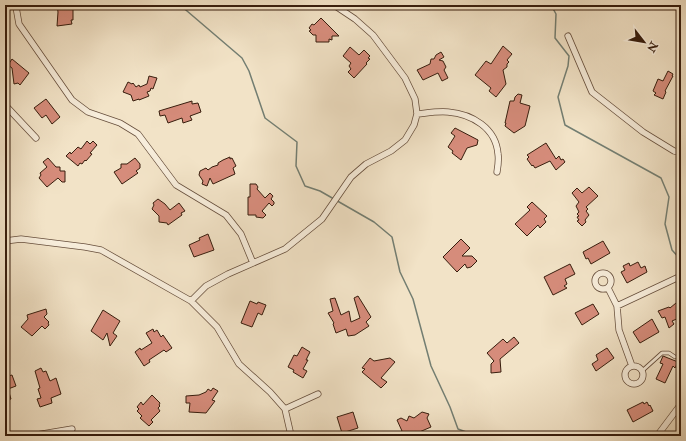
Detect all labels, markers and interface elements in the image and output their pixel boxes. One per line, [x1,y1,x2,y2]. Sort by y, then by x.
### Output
north arrow [624,22,664,62]
text: N [643,38,661,55]

